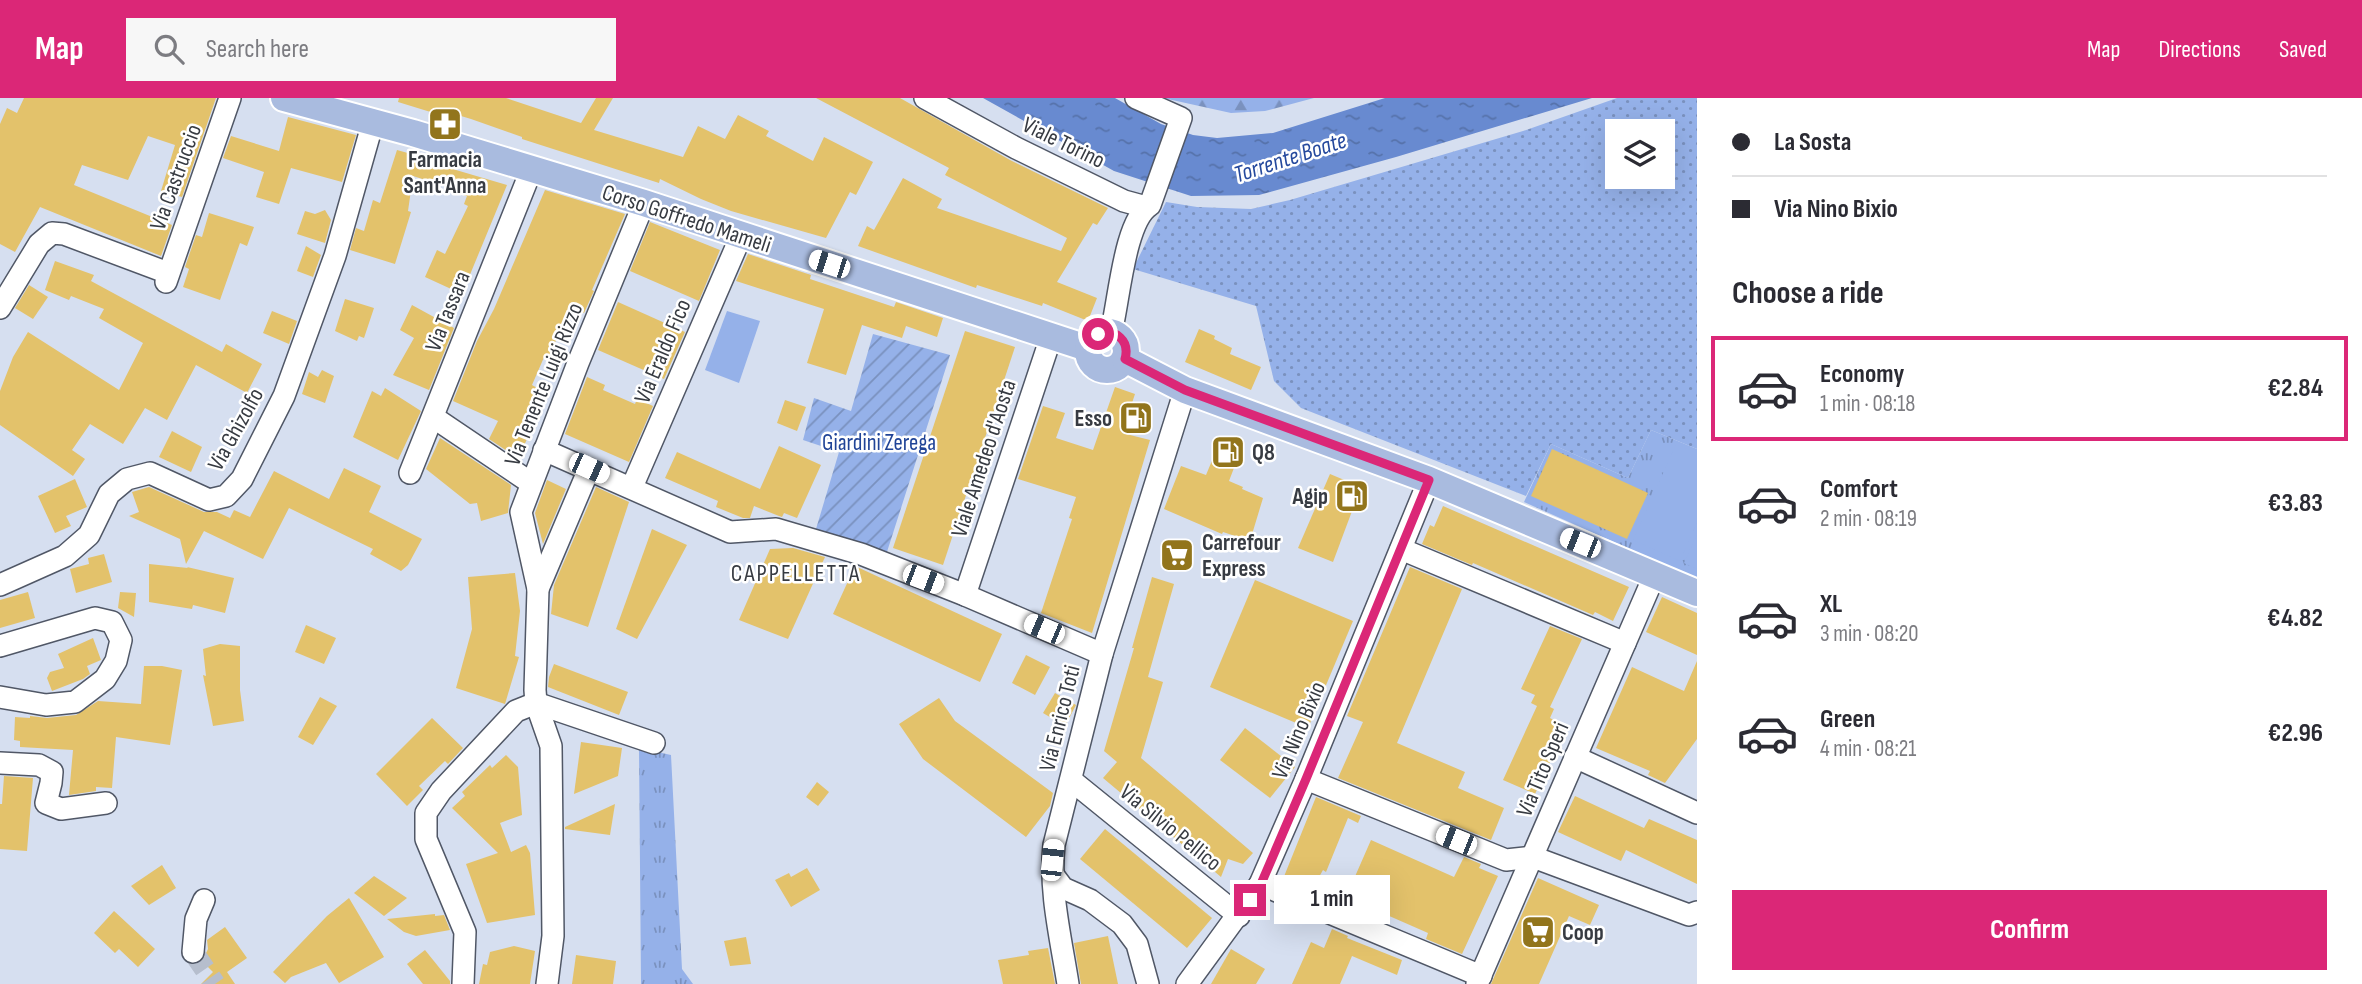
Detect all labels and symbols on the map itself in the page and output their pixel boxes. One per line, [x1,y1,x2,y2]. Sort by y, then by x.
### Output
pharmacy icon: Farmacia Sant'Anna [426,105,464,143]
street label: Viale Torino [1018,111,1109,175]
street label: Via Castruccio [144,121,208,234]
water label: Torrente Boate [1230,126,1350,189]
place label: Farmacia Sant'Anna [404,146,486,200]
street label: Corso Goffredo Mameli [599,178,775,259]
car [806,248,853,280]
street label: Via Tassara [419,267,477,356]
street label: Via Eraldo Fico [628,295,697,408]
street label: Via Tenente Luigi Rizzo [499,299,589,470]
route start [1082,318,1114,350]
street label: Viale Amedeo d'Aosta [945,376,1023,541]
street label: Via Ghizolfo [202,383,270,476]
fuel station icon: Esso [1117,399,1155,437]
place label: Esso [1075,405,1112,433]
park label: Giardini Zerega [822,429,936,457]
fuel station icon: Q8 [1209,433,1247,471]
place label: Q8 [1252,439,1275,467]
car [566,450,613,486]
fuel station icon: Agip [1333,477,1371,515]
place label: Agip [1292,483,1328,511]
car [1557,525,1604,561]
place label: Carrefour Express [1202,529,1281,583]
supermarket icon: Carrefour Express [1158,536,1196,574]
district label: CAPPELLETTA [731,559,861,588]
car [900,562,947,596]
car [1021,611,1068,647]
street label: Via Enrico Toti [1033,662,1087,774]
street label: Via Nino Bixio [1266,677,1332,783]
street label: Via Tito Speri [1510,718,1575,821]
street label: Via Silvio Pellico [1114,778,1227,877]
car [1433,822,1480,858]
car [1040,838,1065,882]
callout: 1 min [1274,876,1390,924]
route end [1234,884,1266,916]
supermarket icon: Coop [1519,913,1557,951]
place label: Coop [1562,919,1604,947]

